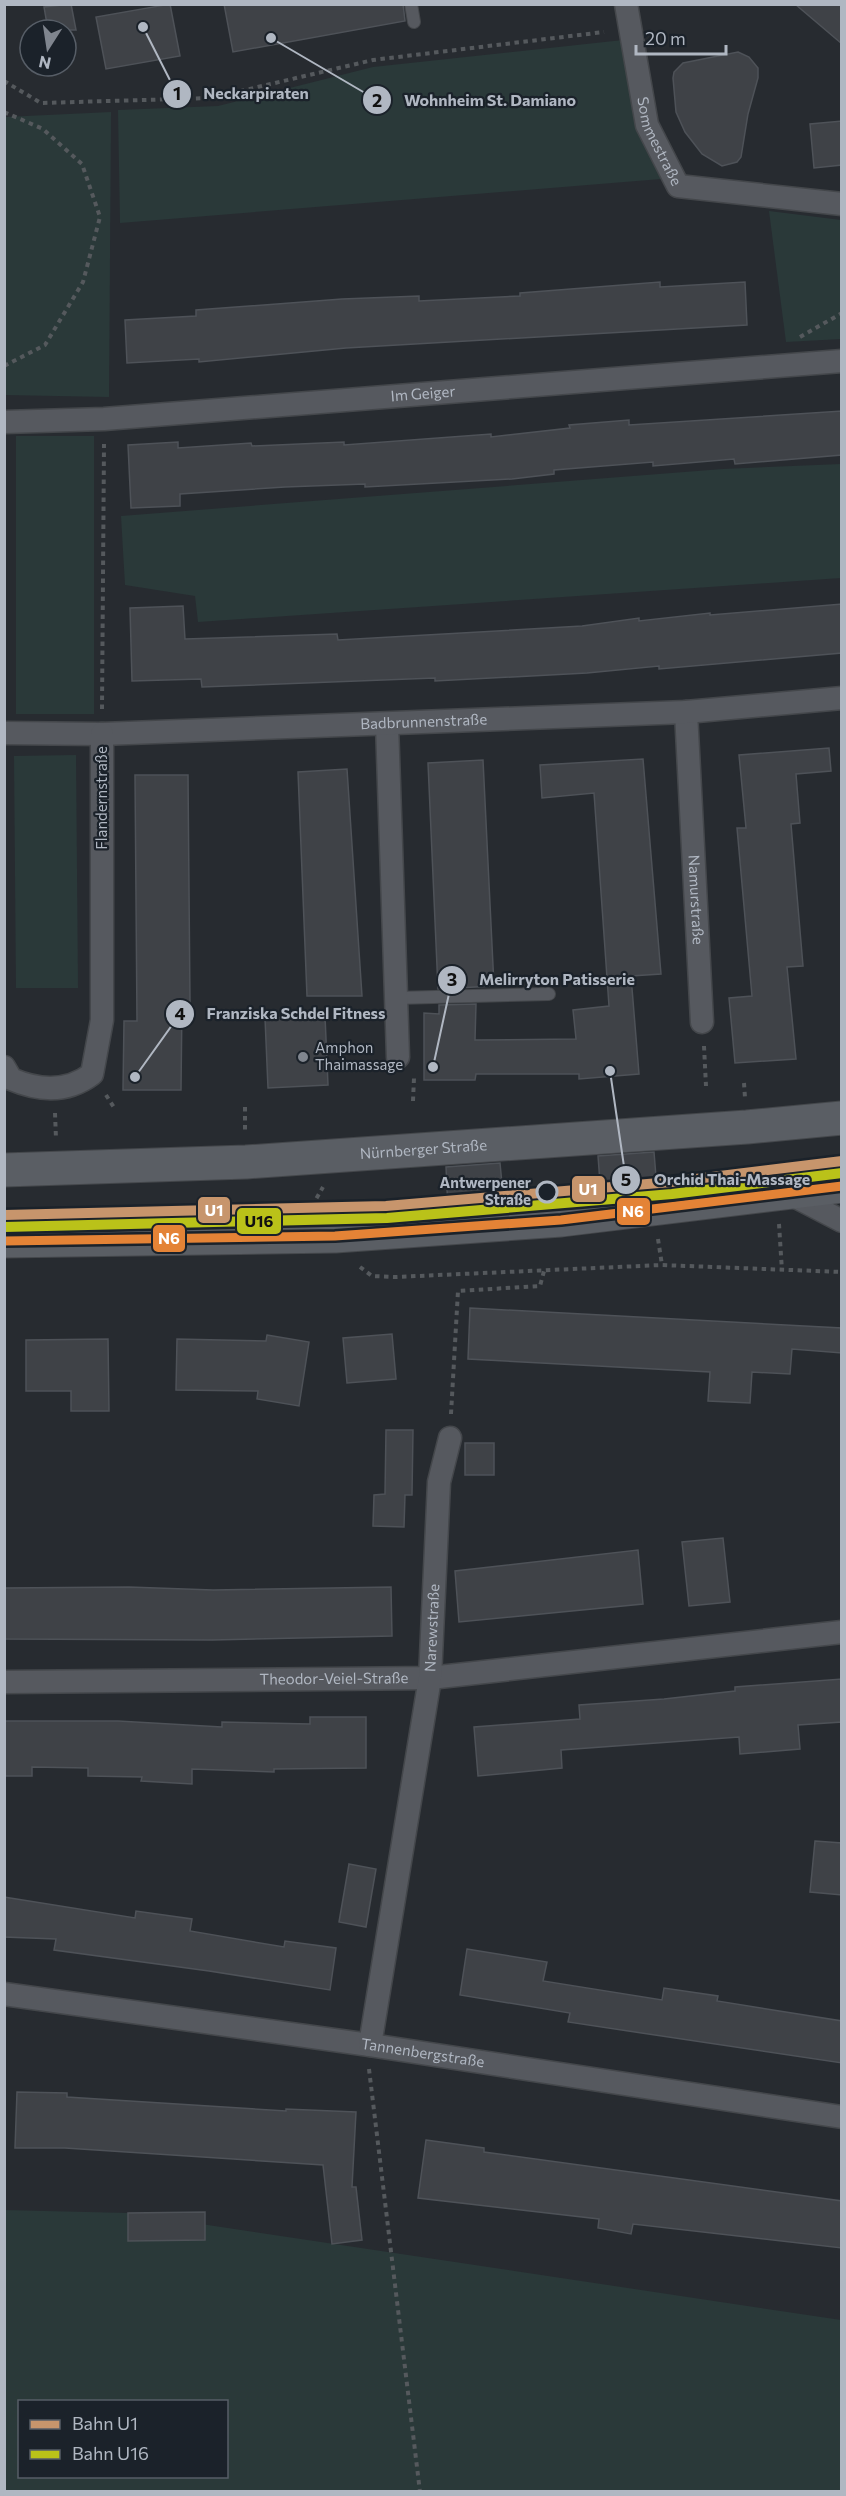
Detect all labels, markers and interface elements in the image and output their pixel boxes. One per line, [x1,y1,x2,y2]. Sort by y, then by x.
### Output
north arrow [18,18,78,78]
scale bar [636,18,726,56]
text: 20 m [645,27,686,49]
text: N [37,53,53,74]
callout: Neckarpiraten [162,77,321,111]
text: 1 [173,82,181,104]
text: Neckarpiraten [203,83,309,102]
callout: Wohnheim St. Damiano [362,83,588,117]
text: 2 [372,89,382,111]
text: Wohnheim St. Damiano [404,90,577,109]
street label: Sommestraße [634,95,686,188]
street label: Im Geiger [390,381,456,404]
street label: Badbrunnenstraße [360,709,488,732]
street label: Flandernstraße [92,746,110,850]
street label: Namurstraße [685,854,708,945]
callout: Melirryton Patisserie [437,963,647,997]
text: 3 [447,968,457,990]
text: Melirryton Patisserie [479,969,635,988]
callout: Franziska Schdel Fitness [165,997,398,1031]
text: 4 [174,1002,186,1024]
text: Franziska Schdel Fitness [207,1003,385,1022]
place label: Amphon Thaimassage [315,1038,403,1073]
marker: Amphon Thaimassage [296,1050,310,1064]
street label: Nürnberger Straße [359,1135,488,1162]
callout: Orchid Thai-Massage [611,1163,822,1197]
text: 5 [621,1168,631,1190]
text: Orchid Thai-Massage [654,1169,810,1188]
place label: Antwerpener Straße [439,1173,531,1208]
line badge: U1 [571,1175,606,1203]
text: U1 [579,1179,597,1198]
marker: Antwerpener Straße [536,1181,558,1203]
line badge: U1 [197,1196,231,1224]
line badge: N6 [616,1197,651,1226]
text: U1 [205,1200,223,1219]
text: N6 [622,1201,644,1220]
line badge: U16 [236,1207,282,1235]
text: U16 [245,1211,274,1230]
line badge: N6 [152,1224,186,1253]
text: N6 [158,1228,180,1247]
street label: Narewstraße [420,1583,442,1672]
street label: Theodor-Veiel-Straße [259,1668,409,1688]
street label: Tannenbergstraße [360,2034,486,2070]
legend [18,2400,228,2478]
text: Bahn U1 [72,2412,138,2434]
text: Bahn U16 [72,2442,149,2464]

